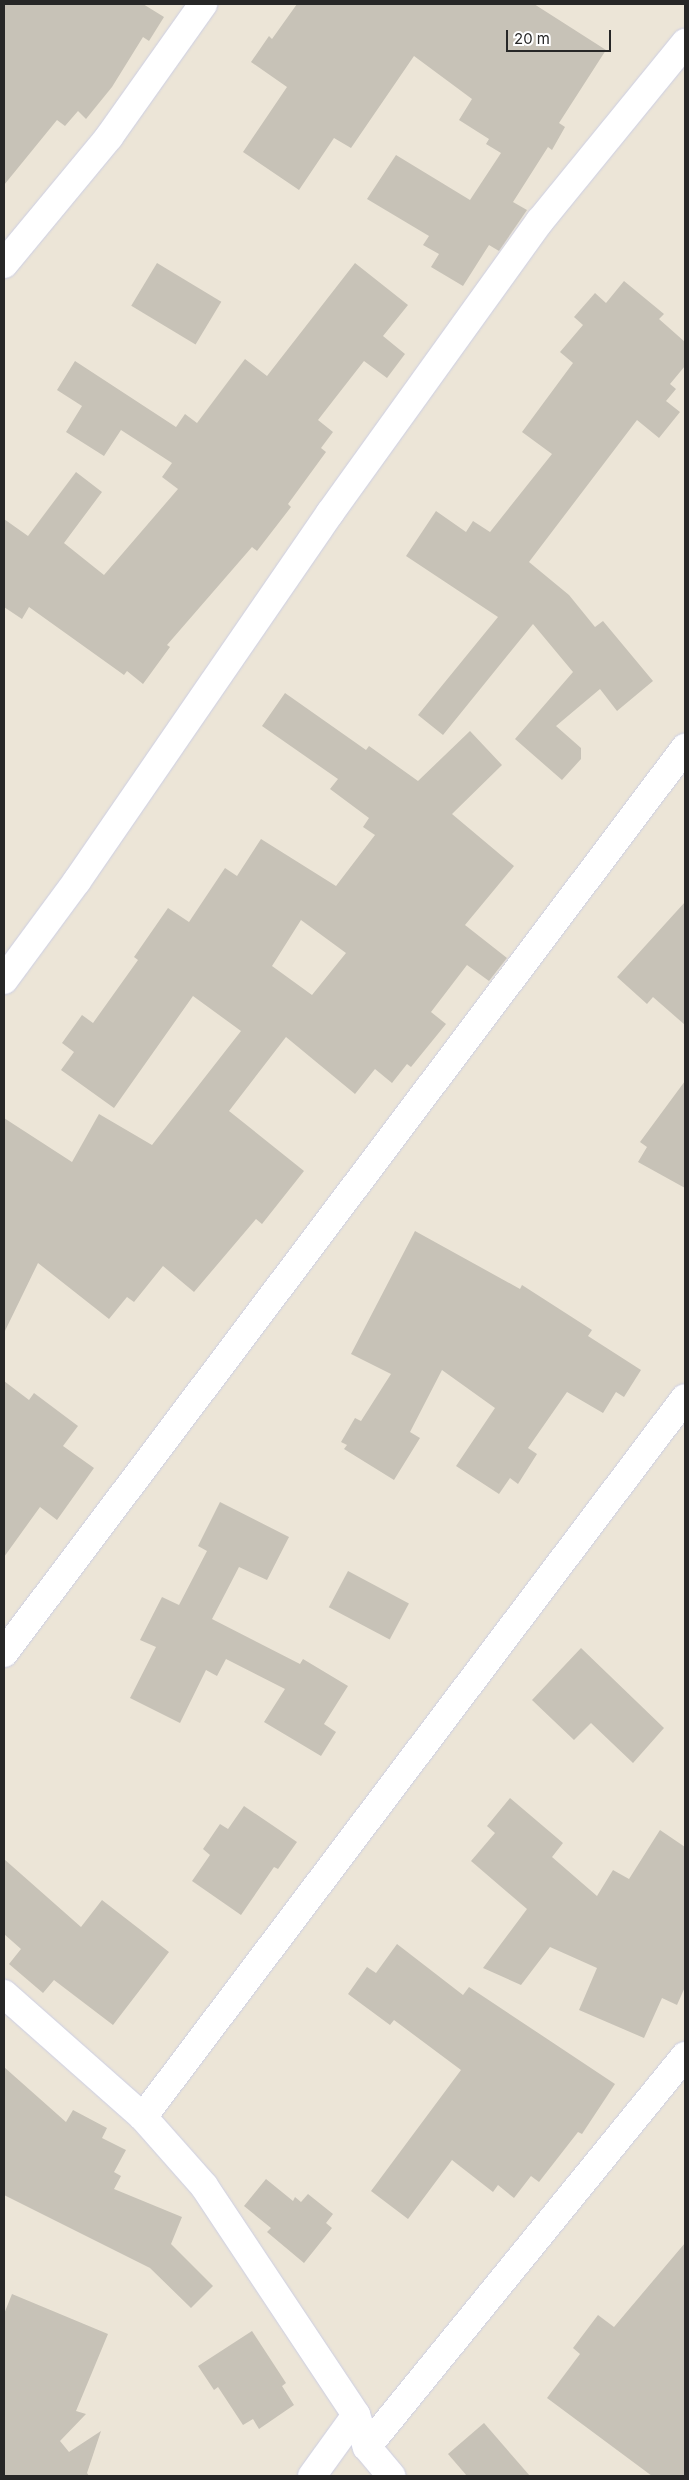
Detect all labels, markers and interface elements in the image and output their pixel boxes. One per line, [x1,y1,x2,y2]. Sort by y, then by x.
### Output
scale bar [509,20,614,52]
text: 20 m [514,29,550,48]

